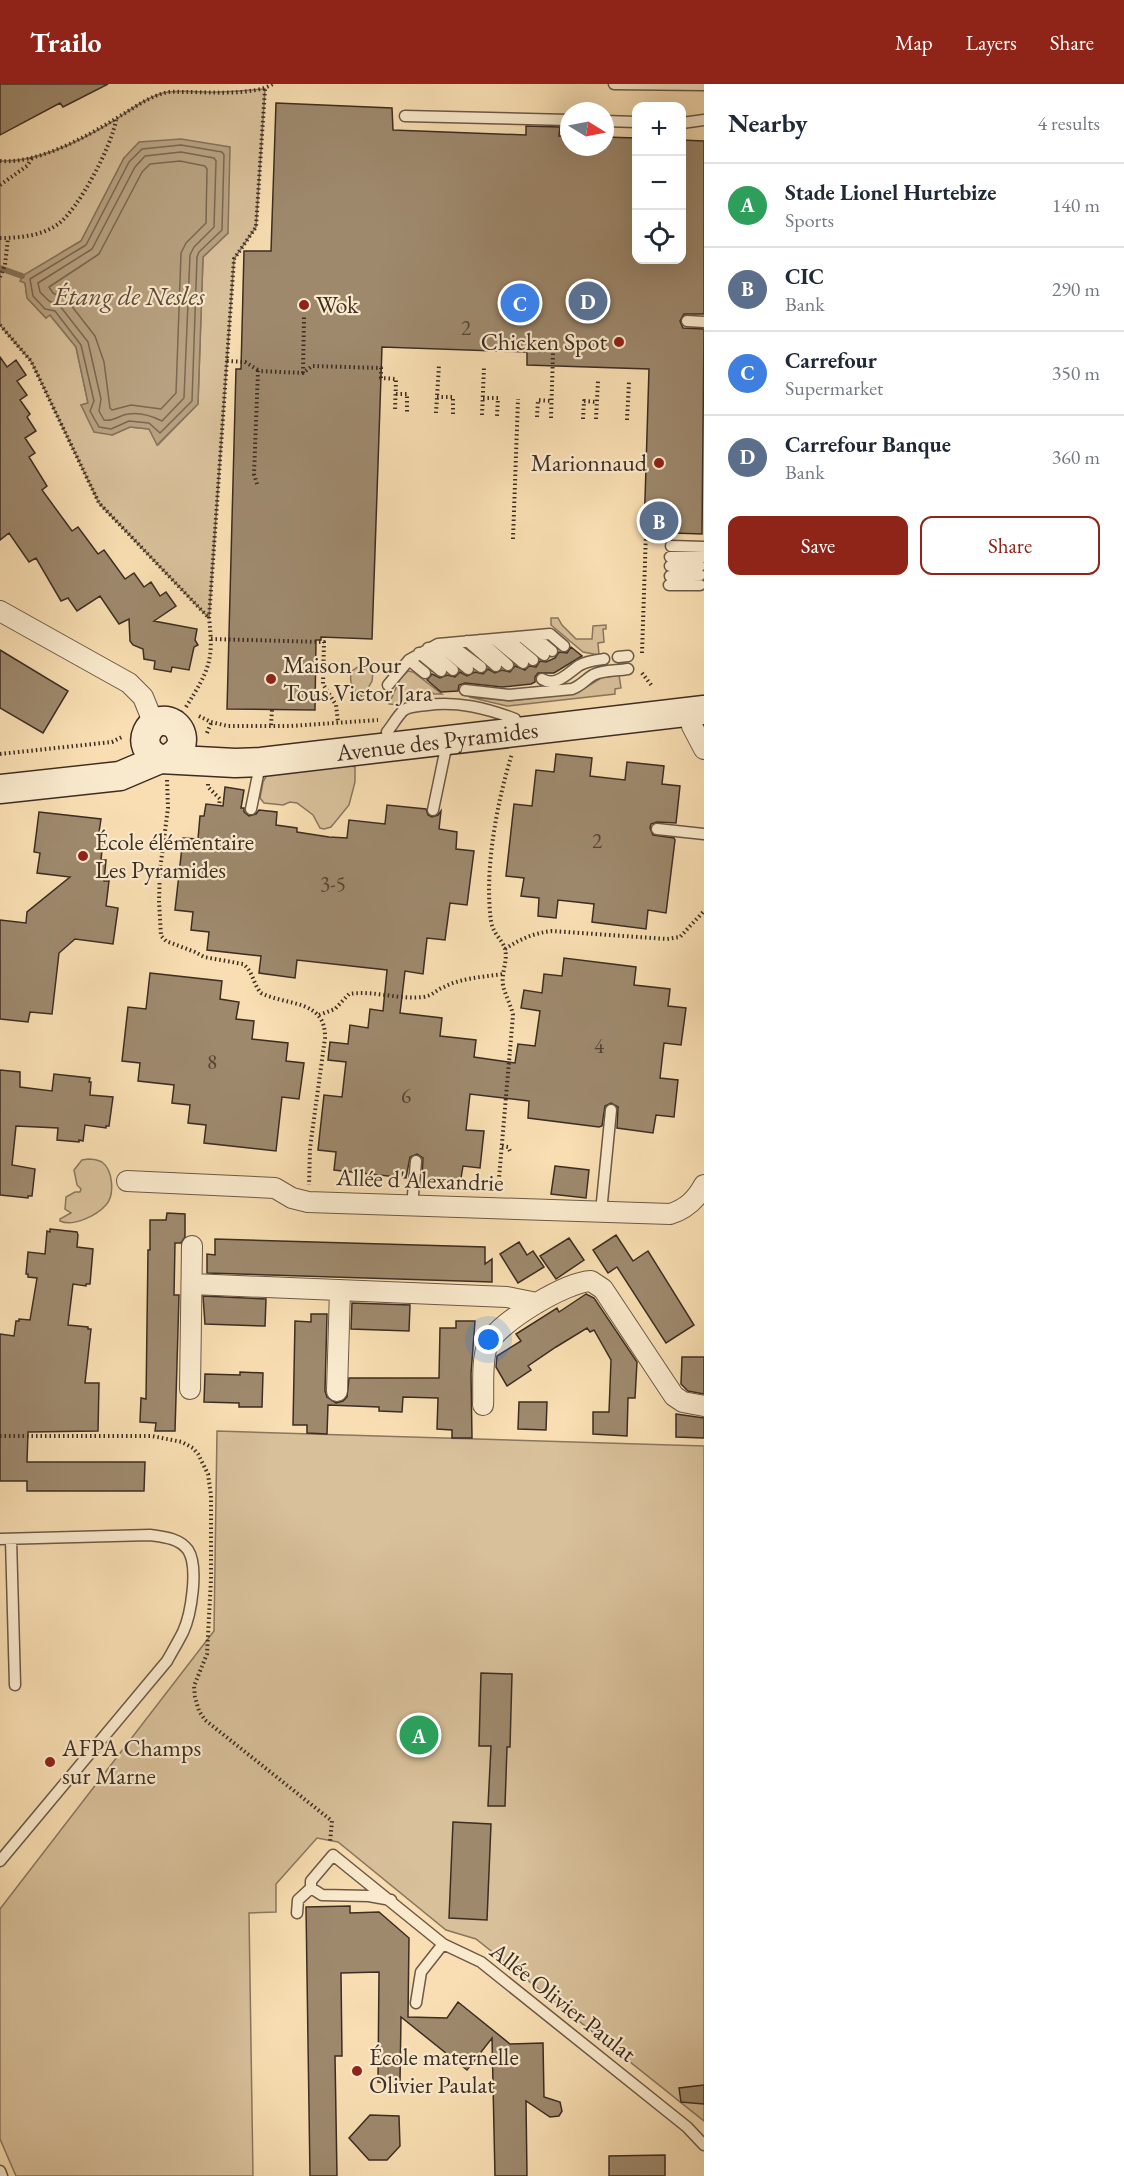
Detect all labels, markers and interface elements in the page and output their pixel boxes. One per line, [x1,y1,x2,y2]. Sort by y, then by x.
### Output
text: Trailo [30,24,102,60]
text: Map [895,29,933,56]
text: Layers [966,29,1017,56]
text: Share [1050,29,1094,56]
north arrow [560,102,614,156]
map controls [632,102,686,264]
button: + [632,102,686,156]
text: Nearby [728,106,808,140]
text: 4 results [1037,110,1100,136]
button: − [632,156,686,210]
text: Stade Lionel Hurtebize [785,178,996,207]
text: A [740,192,755,218]
text: 140 m [1052,192,1100,218]
text: Sports [785,207,834,233]
button: locate [632,210,686,264]
text: CIC [785,262,824,291]
text: B [741,276,754,302]
text: 290 m [1052,276,1100,302]
pin: D [568,278,608,324]
water label: Étang de Nesles [52,279,205,313]
pin: C [500,280,540,326]
place label: Wok [316,289,359,320]
text: Bank [785,291,825,317]
marker: Wok [297,298,311,312]
house number: 2 [461,314,471,341]
place label: Chicken Spot [481,326,607,357]
marker: Chicken Spot [612,335,626,349]
text: Carrefour [785,346,877,375]
text: C [740,360,755,386]
text: 350 m [1052,360,1100,386]
text: Supermarket [785,375,883,401]
text: Carrefour Banque [785,430,951,459]
text: D [740,444,755,470]
text: 360 m [1052,444,1100,470]
place label: Marionnaud [531,447,648,478]
marker: Marionnaud [652,456,666,470]
text: Bank [785,459,825,485]
pin: B [640,498,678,544]
button: Save [728,516,908,575]
button: Share [920,516,1100,575]
place label: Maison Pour Tous Victor Jara [283,649,433,708]
marker: Maison Pour Tous Victor Jara [264,672,278,686]
street label: Avenue des Pyramides [334,714,540,768]
place label: École élémentaire Les Pyramides [95,826,254,885]
house number: 2 [592,827,602,854]
marker: École élémentaire Les Pyramides [76,849,90,863]
house number: 3-5 [320,870,346,897]
house number: 4 [594,1032,605,1059]
house number: 8 [207,1048,217,1075]
house number: 6 [401,1082,411,1109]
street label: Allée d'Alexandrie [335,1161,504,1198]
your location [474,1325,503,1354]
pin: A [400,1712,438,1758]
place label: AFPA Champs sur Marne [61,1732,201,1791]
marker: AFPA Champs sur Marne [43,1755,57,1769]
street label: Allée Olivier Paulat [483,1934,643,2069]
place label: École maternelle Olivier Paulat [369,2041,519,2100]
marker: École maternelle Olivier Paulat [350,2064,364,2078]

